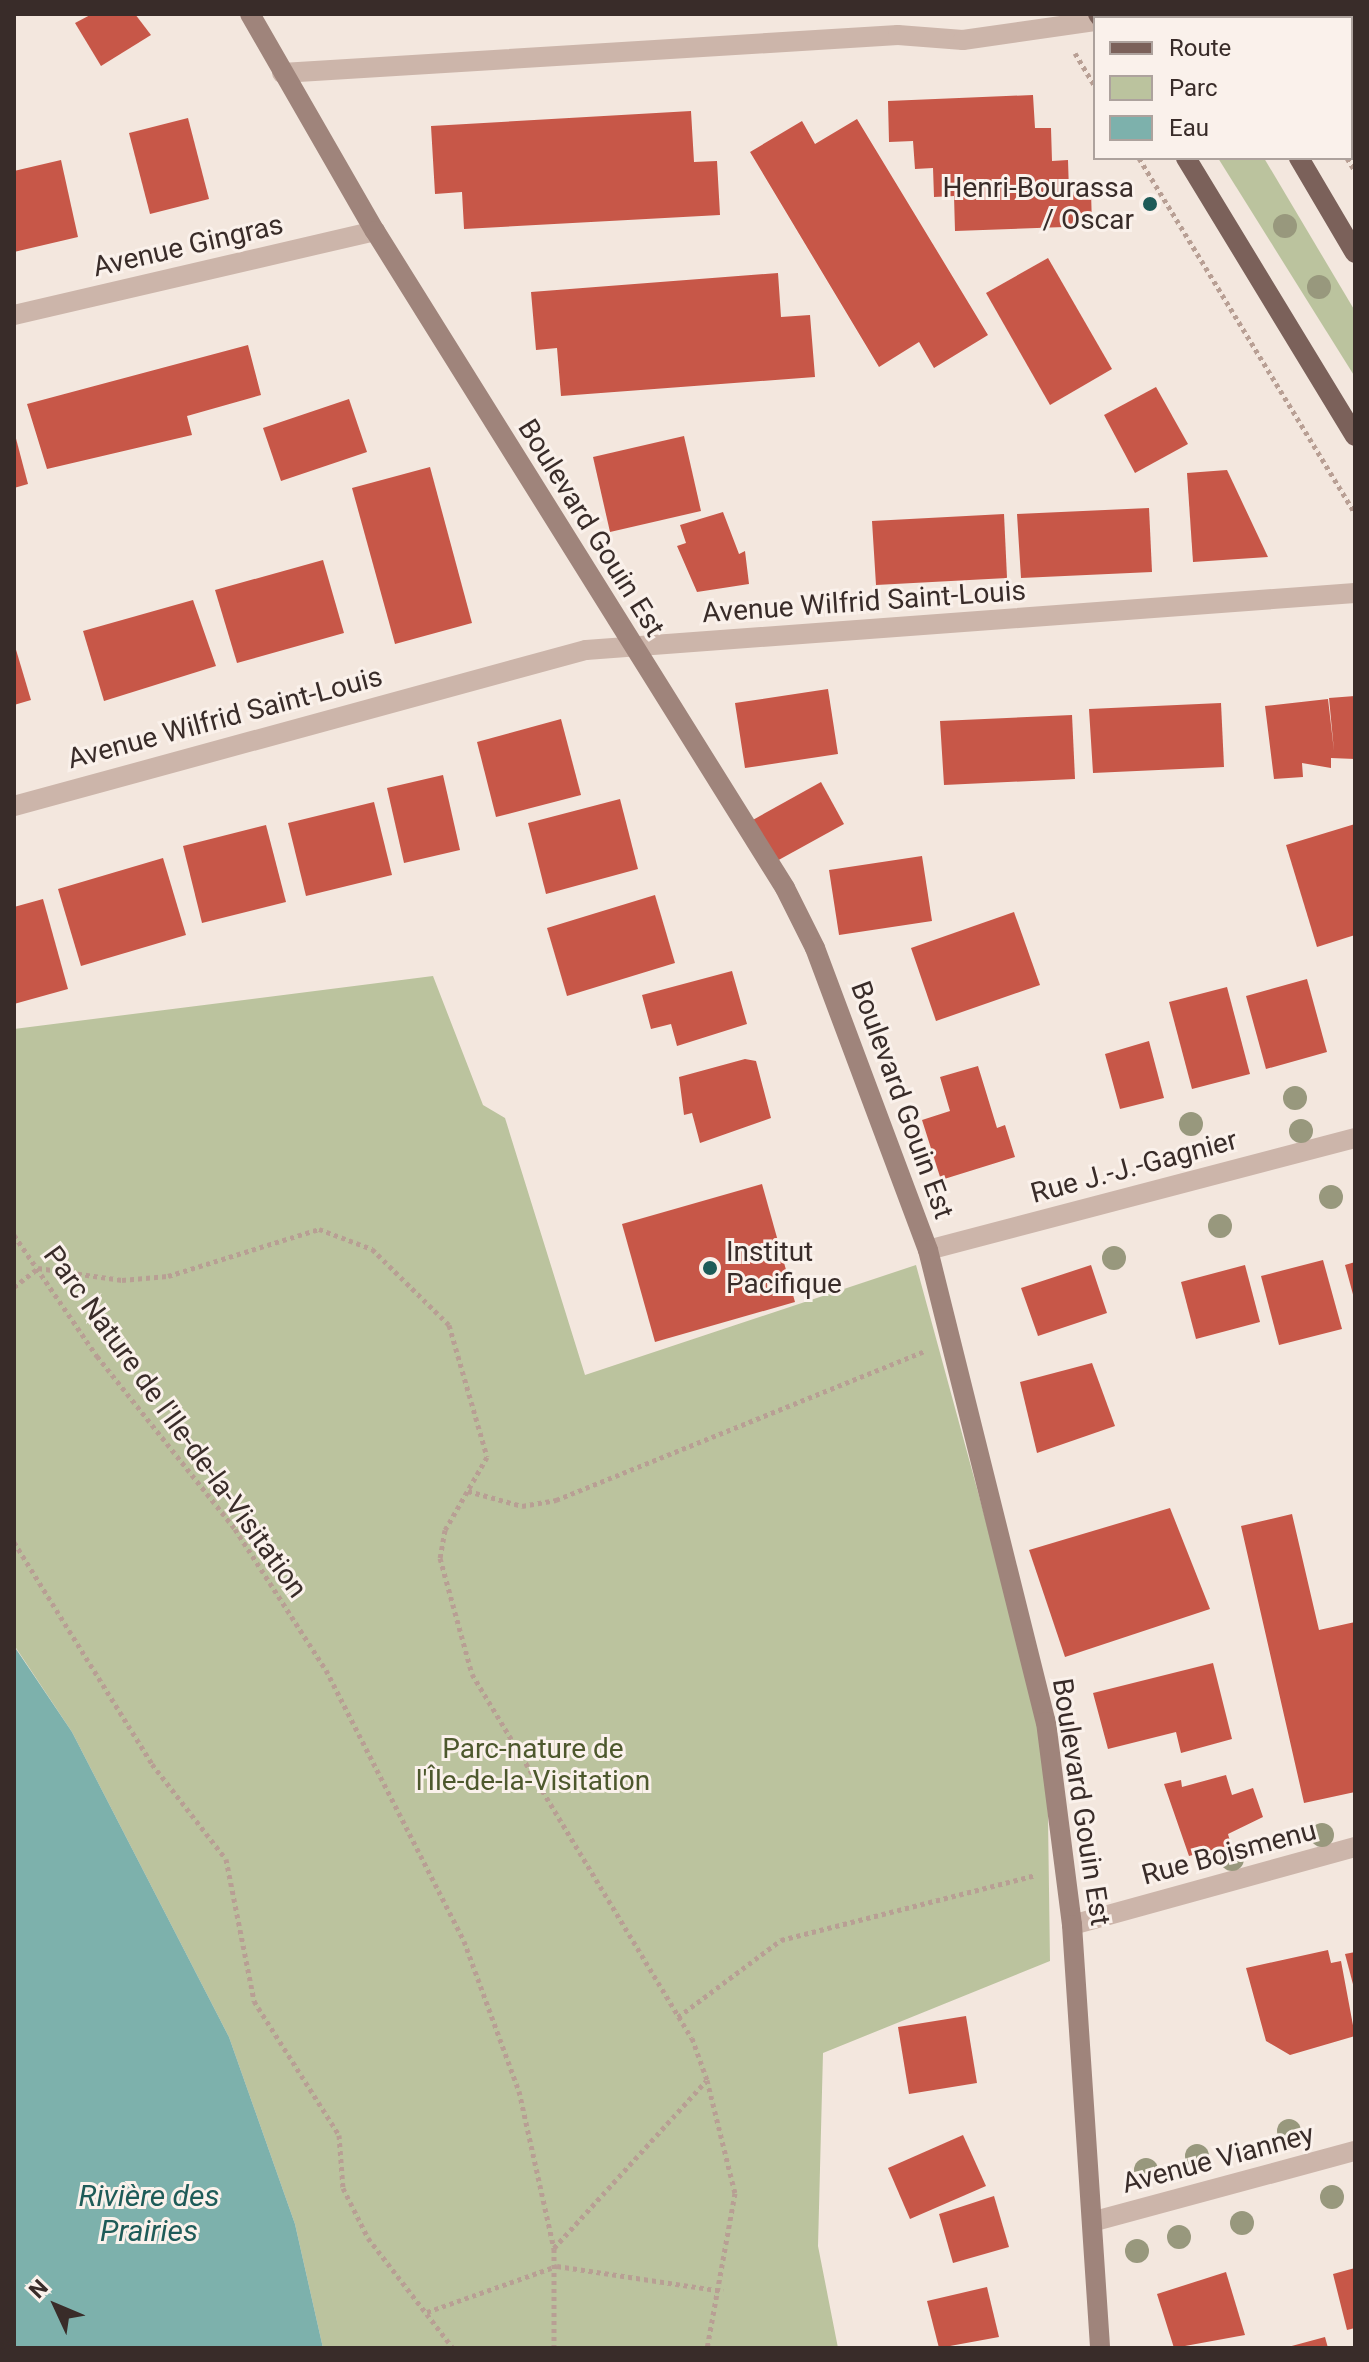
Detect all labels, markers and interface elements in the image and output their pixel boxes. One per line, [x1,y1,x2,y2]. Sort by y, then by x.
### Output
legend [1093,16,1353,160]
text: Route [1169,34,1231,62]
text: Parc [1169,74,1218,102]
text: Eau [1169,114,1209,142]
place label: Henri-Bourassa / Oscar [943,171,1134,237]
marker: Henri-Bourassa / Oscar [1141,195,1159,213]
street label: Avenue Gingras [90,208,286,284]
street label: Boulevard Gouin Est [510,413,672,643]
street label: Avenue Wilfrid Saint-Louis [701,574,1027,630]
street label: Avenue Wilfrid Saint-Louis [64,660,386,776]
street label: Boulevard Gouin Est [843,977,961,1223]
street label: Rue J.-J.-Gagnier [1027,1123,1241,1211]
place label: Institut Pacifique [726,1235,842,1301]
street label: Parc Nature de l'Ile-de-la-Visitation [36,1240,314,1604]
marker: Institut Pacifique [701,1259,719,1277]
street label: Boulevard Gouin Est [1045,1676,1117,1928]
park label: Parc-nature de l'Île-de-la-Visitation [416,1732,650,1798]
street label: Rue Boismenu [1138,1814,1320,1892]
street label: Avenue Vianney [1118,2117,1318,2201]
water label: Rivière des Prairies [79,2178,219,2248]
north arrow [16,2266,96,2346]
text: N [24,2275,53,2303]

